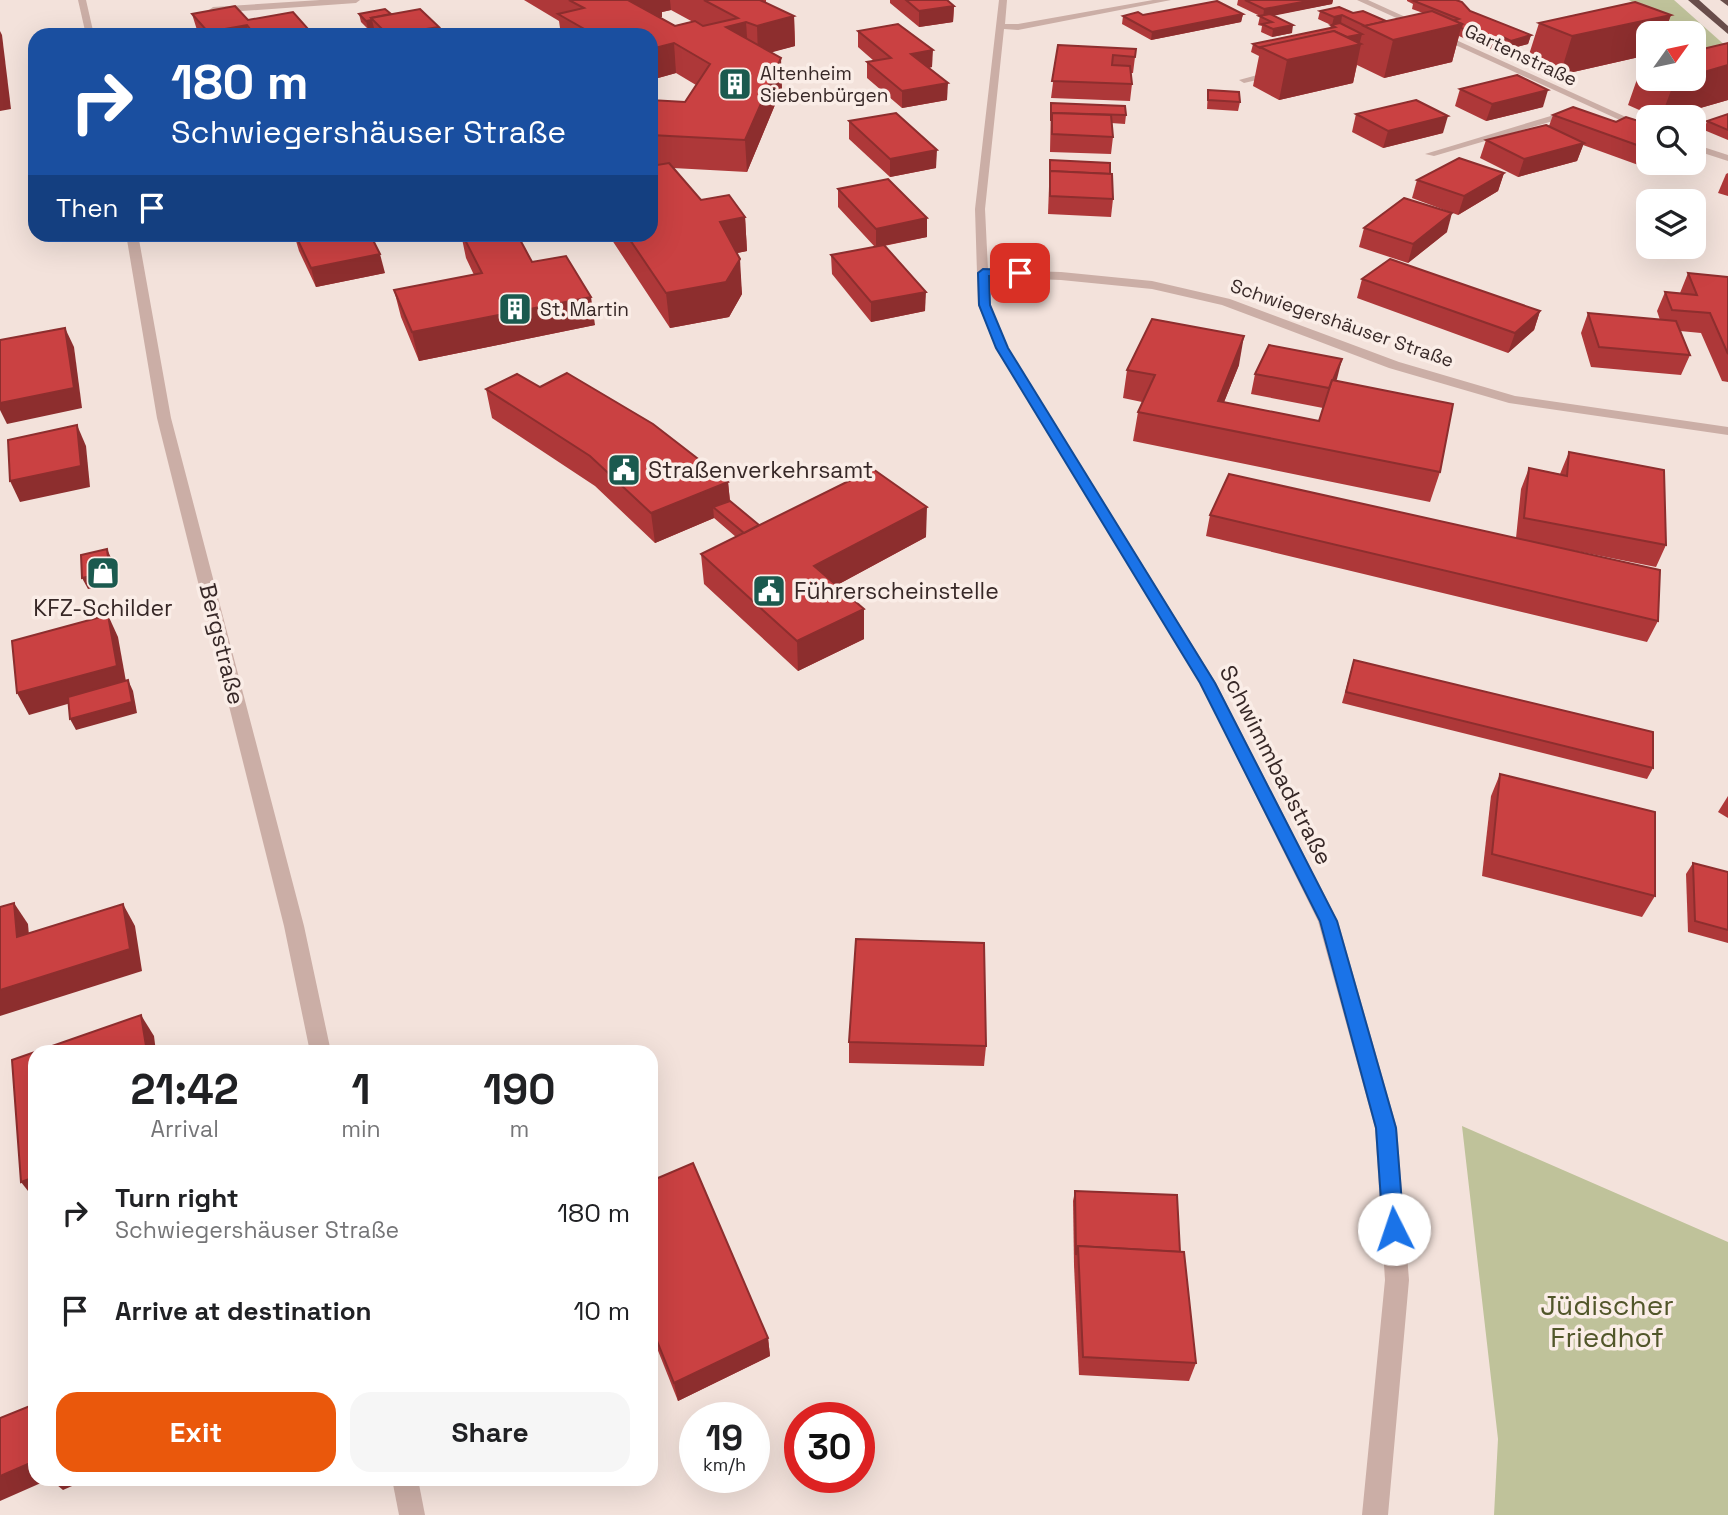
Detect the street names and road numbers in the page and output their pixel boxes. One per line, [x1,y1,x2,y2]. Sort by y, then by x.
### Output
street label: Gartenstraße [1461,18,1581,92]
street label: Schwiegershäuser Straße [1227,273,1457,373]
street label: Bergstraße [192,580,252,708]
street label: Schwimmbadstraße [1213,660,1339,870]

